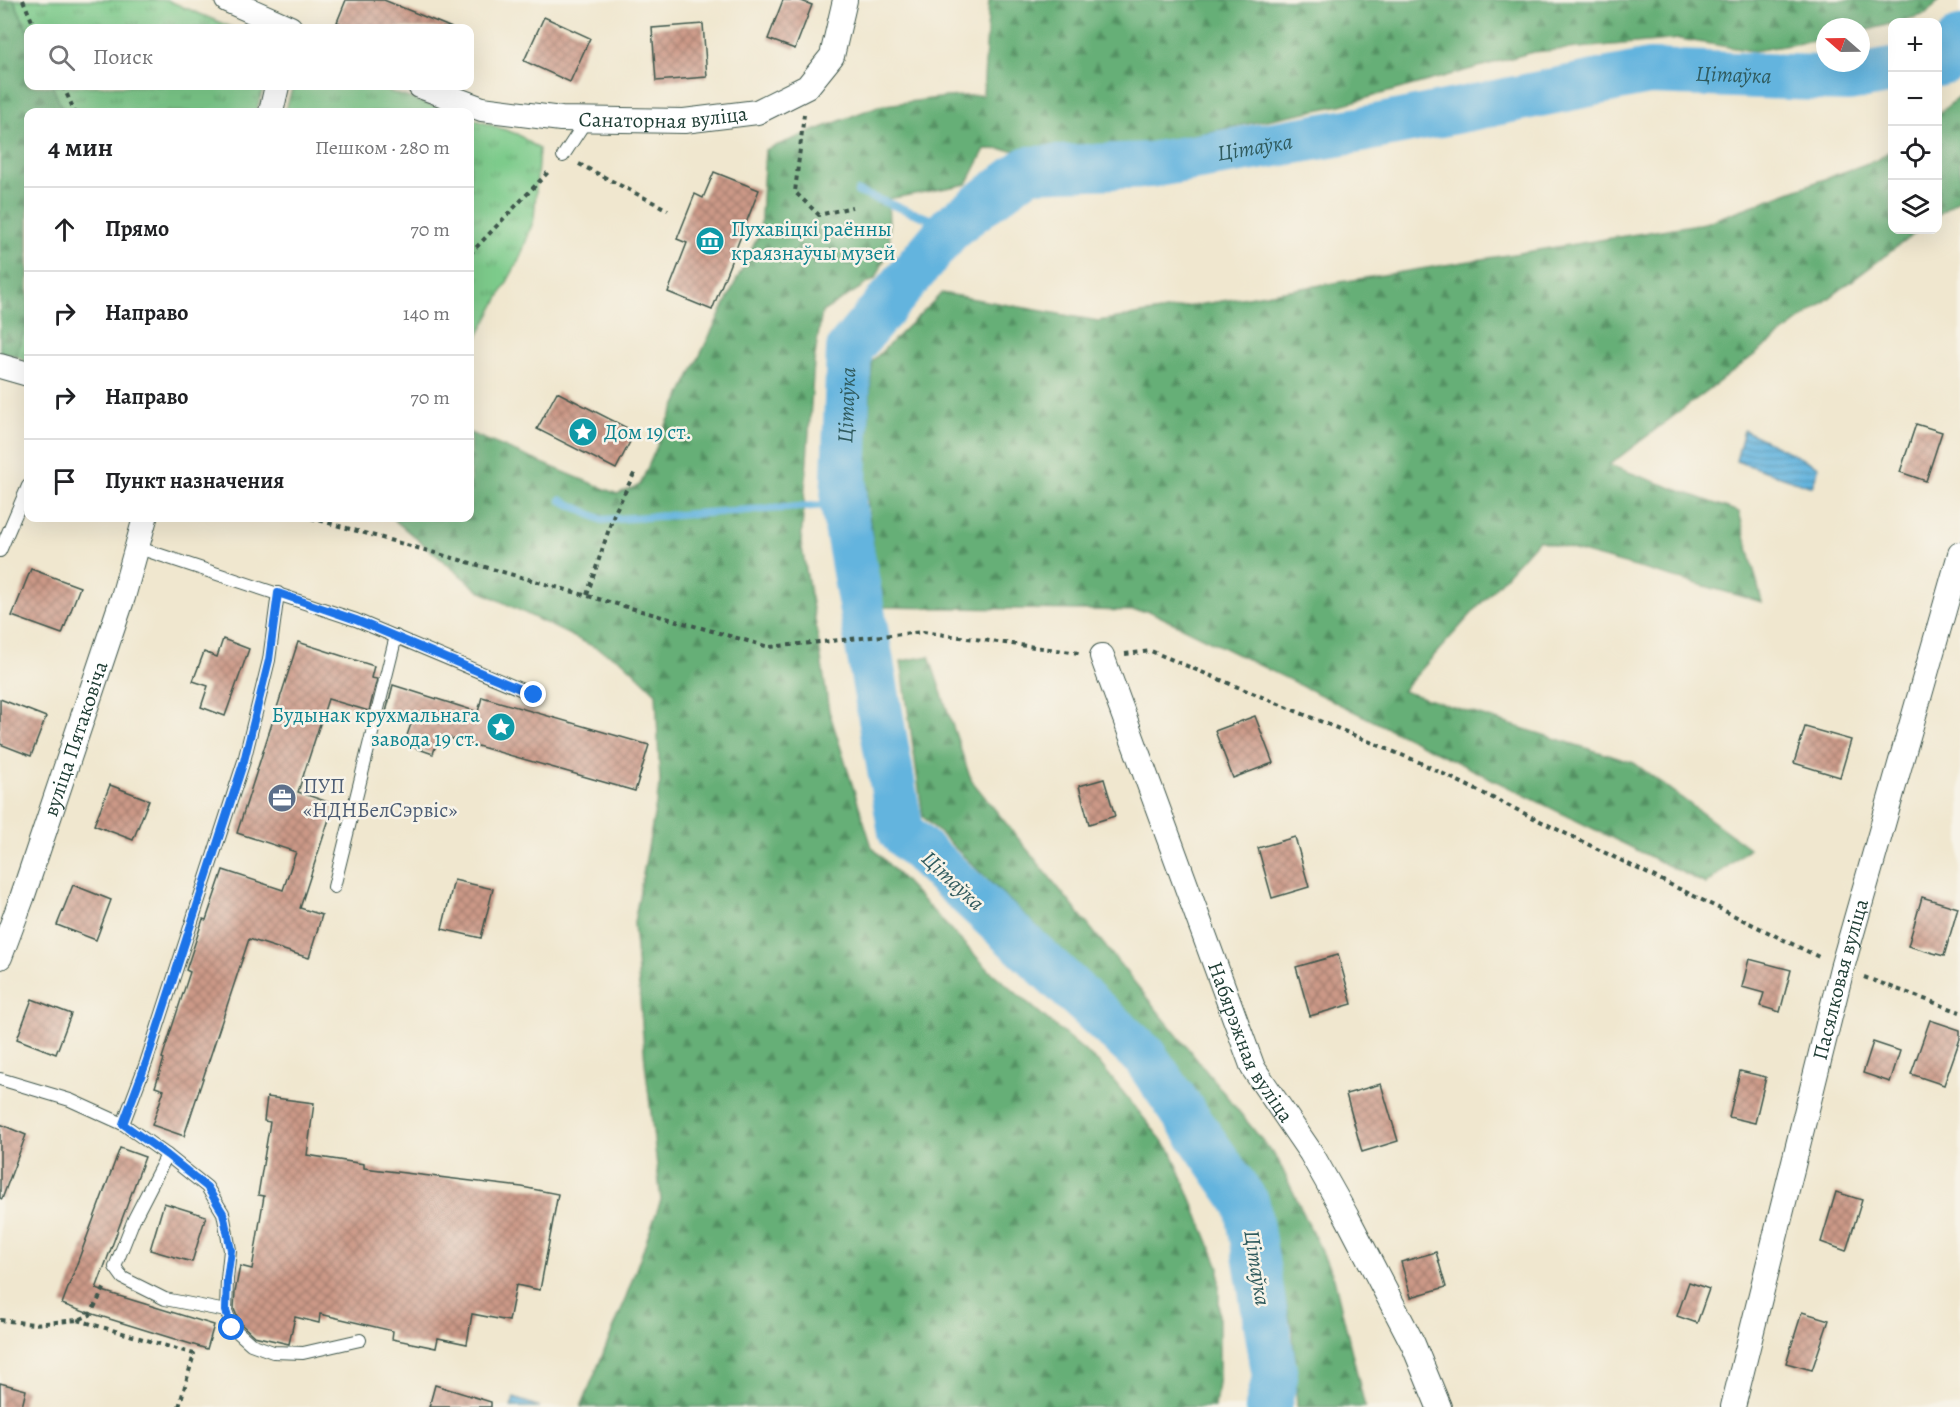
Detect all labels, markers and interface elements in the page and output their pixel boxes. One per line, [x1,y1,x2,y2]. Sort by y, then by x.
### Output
north arrow [1816,18,1870,72]
map controls [1888,18,1942,234]
button: + [1888,18,1942,72]
search box [24,24,474,90]
icon: search [45,41,78,74]
text: Поиск [93,42,153,72]
water label: Цітаўка [1695,59,1772,91]
button: − [1888,72,1942,126]
street label: Санаторная вуліца [578,99,749,135]
water label: Цітаўка [1215,126,1295,169]
button: locate [1888,126,1942,180]
text: 4 мин [48,130,113,165]
text: Пешком · 280 m [315,134,450,161]
button: layers [1888,180,1942,234]
icon: ahead [48,213,81,246]
text: Прямо [105,214,169,244]
place label: Пухавіцкі раённы краязнаўчы музей [731,215,896,267]
text: 70 m [410,216,450,243]
museum icon: Пухавіцкі раённы краязнаўчы музей [694,225,726,257]
icon: right [48,297,81,330]
text: Направо [105,298,188,328]
text: 140 m [403,300,450,327]
water label: Цітаўка [830,366,863,444]
icon: right [48,381,81,414]
text: Направо [105,382,188,412]
text: 70 m [410,384,450,411]
place icon: Дом 19 ст. [567,416,599,448]
place label: Дом 19 ст. [604,418,692,446]
icon: arrive [48,465,81,498]
text: Пункт назначения [105,466,284,496]
street label: вуліца Пятаковіча [36,657,115,820]
route end [520,681,546,707]
place label: Будынак крухмальнага завода 19 ст. [272,701,480,753]
place icon: Будынак крухмальнага завода 19 ст. [485,711,517,743]
place label: ПУП «НДНБелСэрвіс» [303,772,457,824]
office icon: ПУП «НДНБелСэрвіс» [266,782,298,814]
water label: Цітаўка [915,844,991,918]
street label: Пасялковая вуліца [1806,895,1875,1063]
street label: Набярэжная вуліца [1201,958,1300,1128]
water label: Цітаўка [1236,1228,1278,1308]
route start [218,1314,244,1340]

